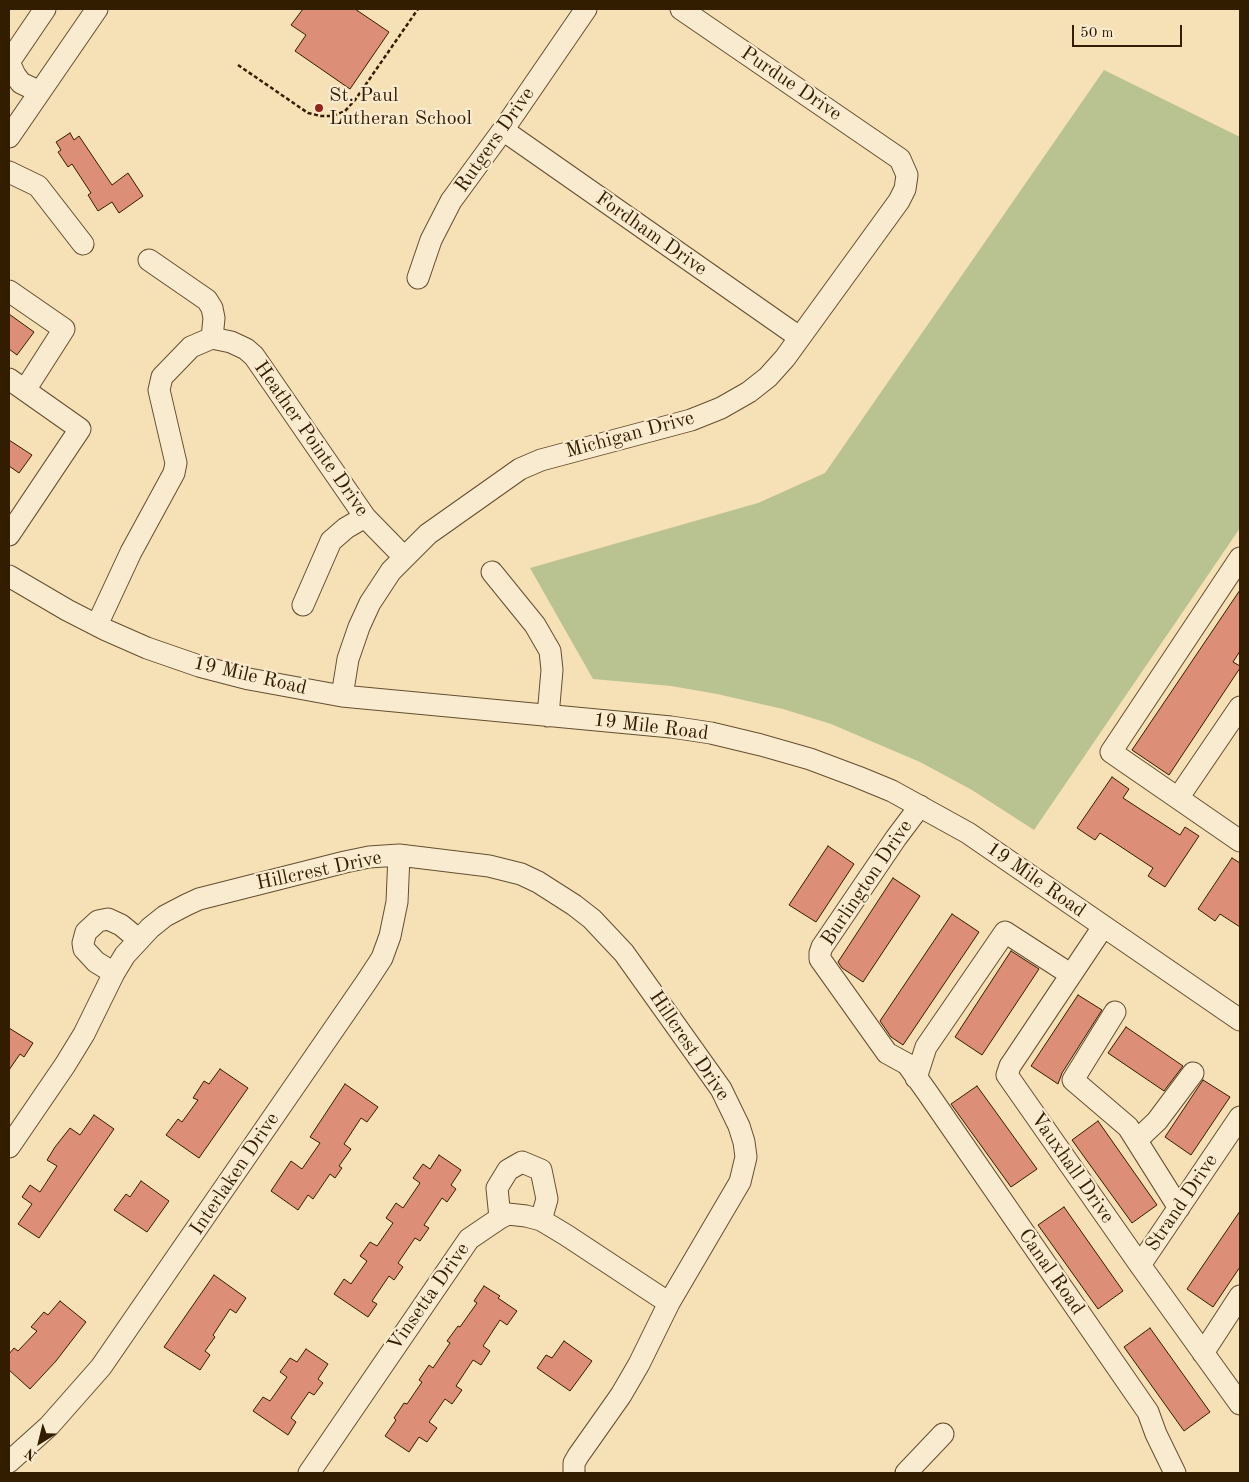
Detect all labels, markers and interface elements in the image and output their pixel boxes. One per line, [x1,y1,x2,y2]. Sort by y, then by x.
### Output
scale bar [1074,15,1184,47]
text: 50 m [1080,26,1114,41]
street label: Purdue Drive [736,41,846,127]
street label: Rutgers Drive [450,83,540,197]
place label: St. Paul Lutheran School [329,84,472,131]
marker: St. Paul Lutheran School [313,102,325,114]
street label: Fordham Drive [590,187,712,281]
street label: Heather Pointe Drive [248,357,374,521]
street label: Michigan Drive [563,406,697,464]
street label: 19 Mile Road [191,651,309,701]
street label: 19 Mile Road [592,708,710,746]
street label: Burlington Drive [816,816,918,950]
street label: 19 Mile Road [982,837,1090,923]
street label: Hillcrest Drive [254,846,384,896]
street label: Hillcrest Drive [643,986,735,1106]
street label: Interlaken Drive [185,1108,285,1240]
street label: Vauxhall Drive [1025,1108,1119,1228]
street label: Strand Drive [1141,1150,1223,1256]
street label: Canal Road [1013,1224,1089,1320]
street label: Vinsetta Drive [383,1238,475,1356]
north arrow [15,1417,65,1467]
text: N [23,1445,40,1463]

